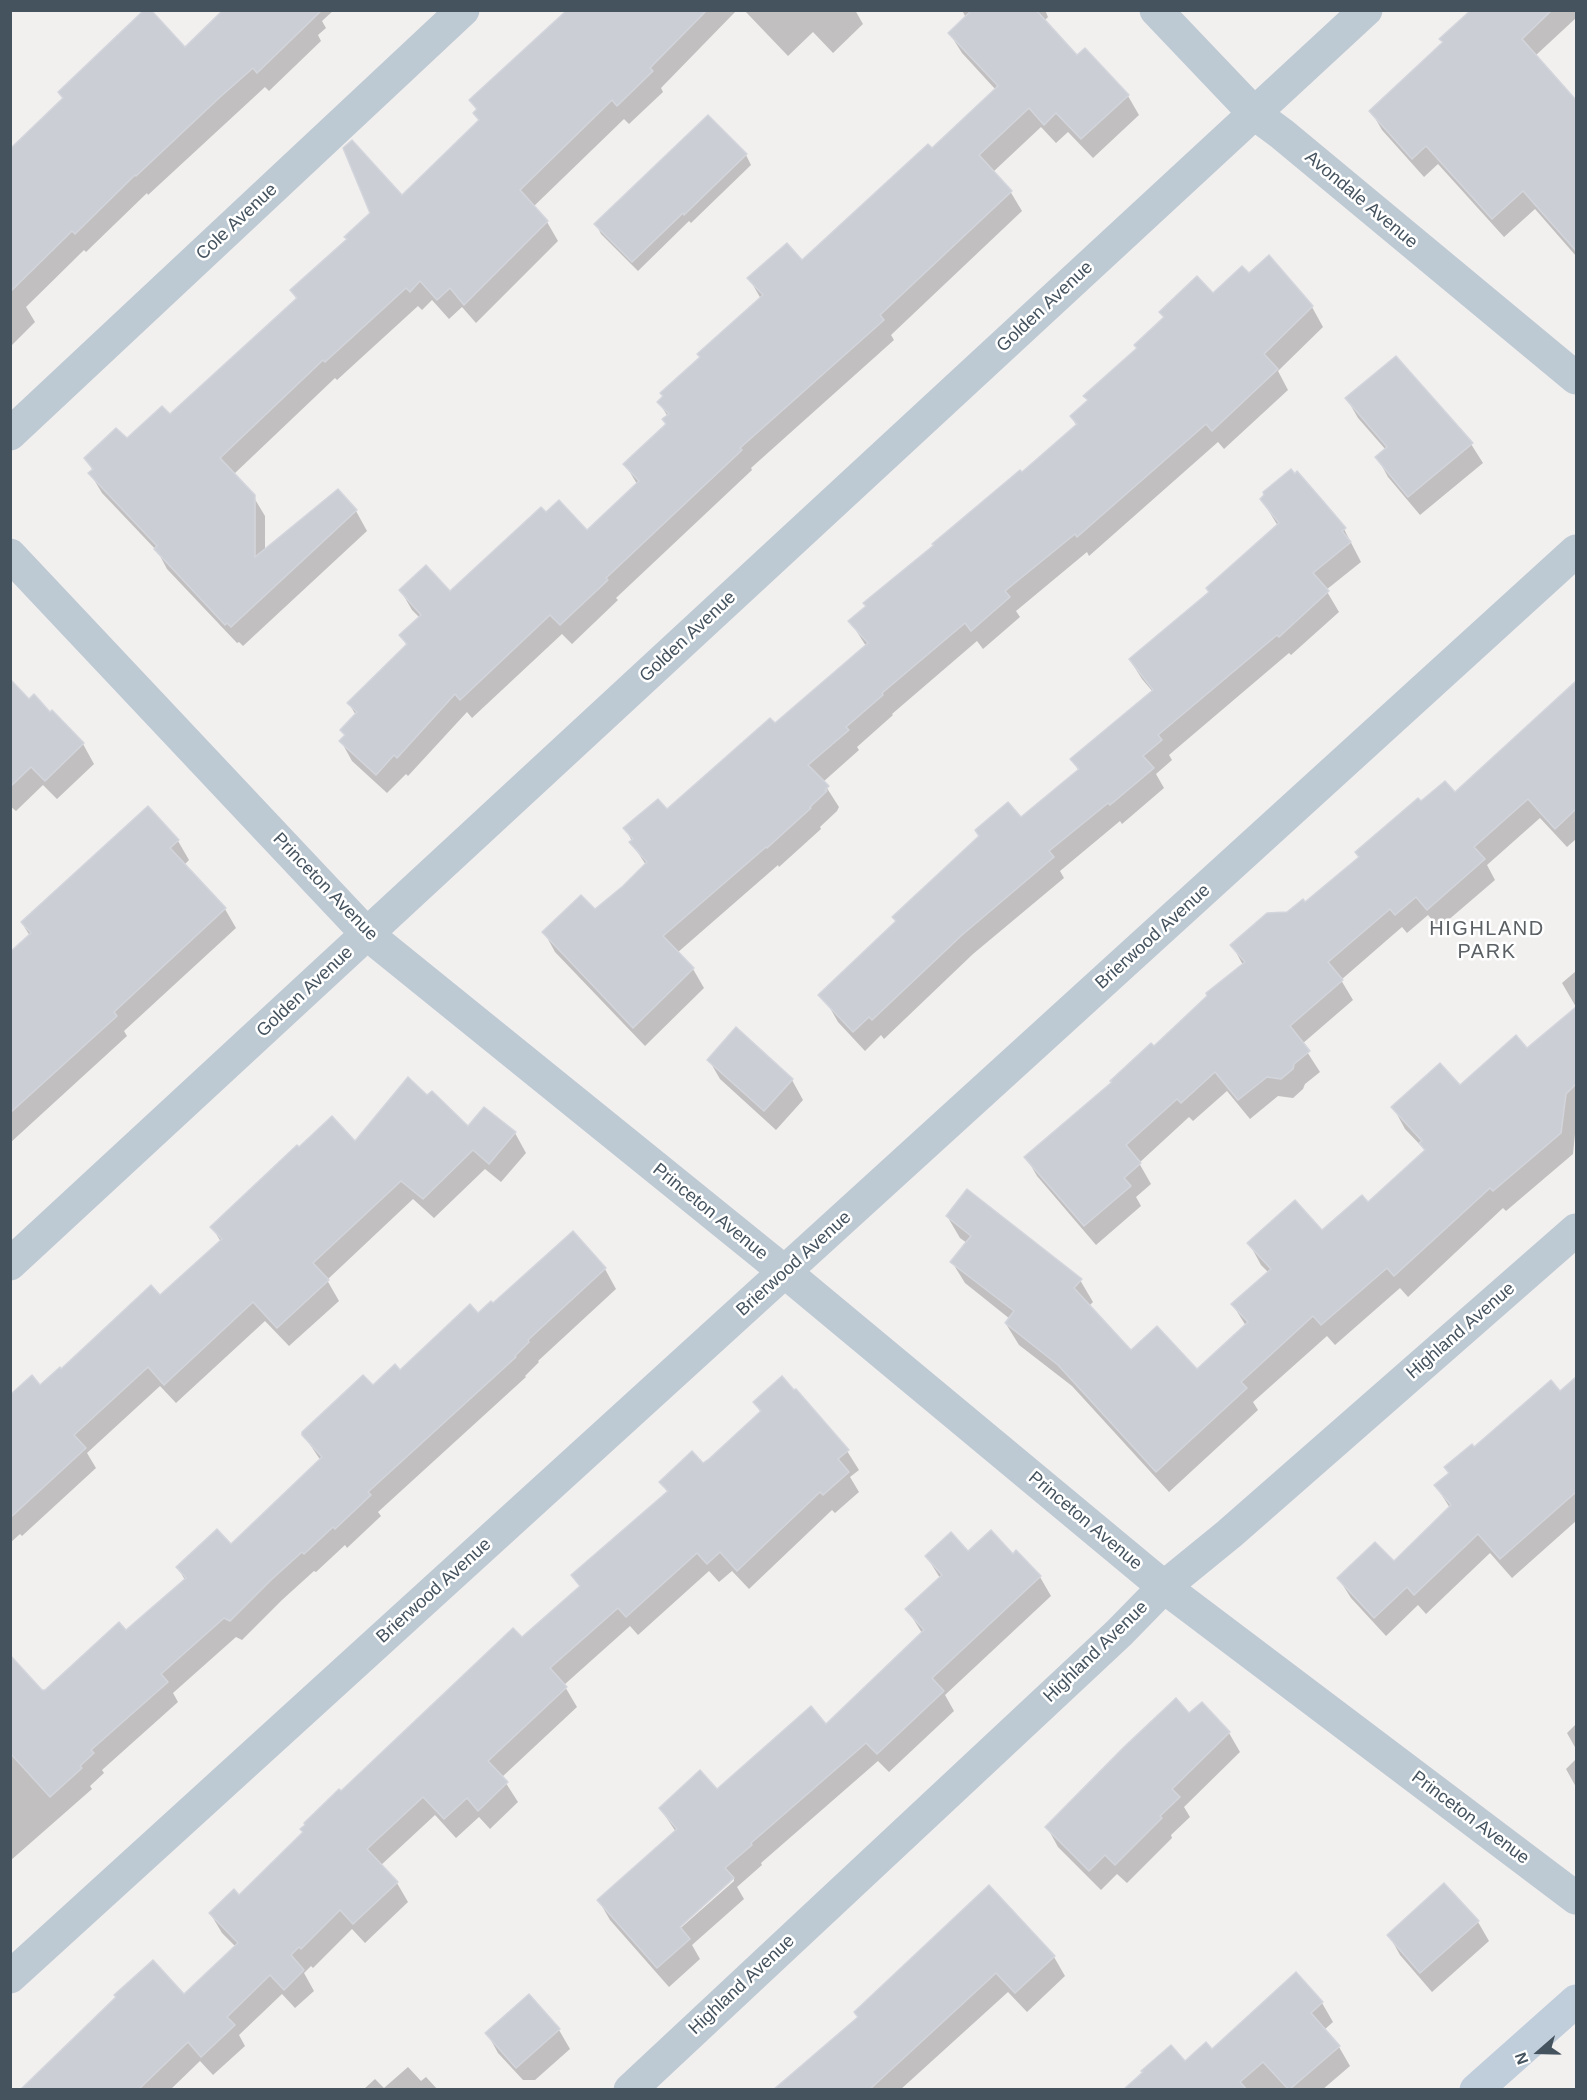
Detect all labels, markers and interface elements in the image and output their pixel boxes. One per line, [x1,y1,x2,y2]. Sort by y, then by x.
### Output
street label: Avondale Avenue [1300,147,1422,253]
street label: Cole Avenue [192,179,282,265]
street label: Golden Avenue [992,257,1098,357]
street label: Golden Avenue [635,587,741,687]
street label: Princeton Avenue [268,829,382,945]
street label: Brierwood Avenue [1091,880,1215,994]
district label: HIGHLAND PARK [1429,917,1545,964]
street label: Golden Avenue [252,942,358,1042]
street label: Princeton Avenue [648,1159,772,1265]
street label: Brierwood Avenue [732,1207,856,1321]
street label: Highland Avenue [1402,1278,1520,1384]
street label: Princeton Avenue [1024,1467,1146,1575]
street label: Brierwood Avenue [372,1534,496,1648]
street label: Highland Avenue [1039,1597,1153,1707]
street label: Princeton Avenue [1407,1767,1533,1869]
street label: Highland Avenue [685,1930,799,2040]
north arrow [1509,2022,1569,2082]
text: N [1512,2050,1532,2067]

